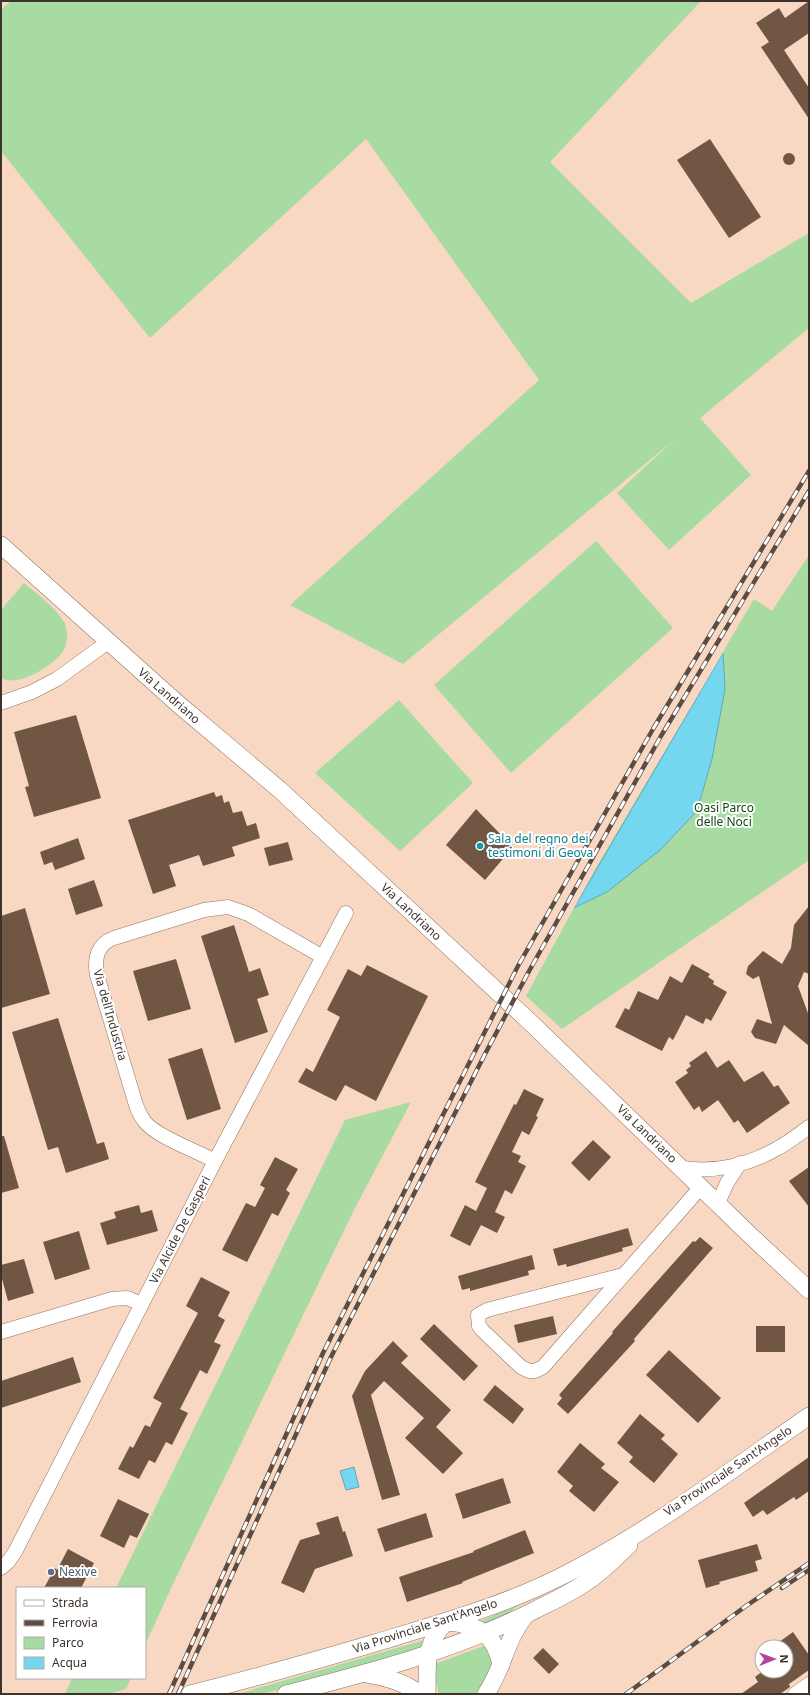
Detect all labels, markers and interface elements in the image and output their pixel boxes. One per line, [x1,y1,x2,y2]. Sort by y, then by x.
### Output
street label: Via Landriano [135,664,204,727]
park label: Oasi Parco delle Noci [694,799,754,830]
place label: Sala del regno dei testimoni di Geova [488,830,593,861]
marker: Sala del regno dei testimoni di Geova [475,841,485,851]
street label: Via Landriano [377,879,445,944]
street label: Via dell'Industria [89,967,132,1063]
street label: Via Landriano [614,1101,681,1167]
street label: Via Alcide De Gasperi [145,1173,214,1287]
street label: Via Provinciale Sant'Angelo [660,1421,795,1520]
place label: Nexive [59,1563,97,1580]
marker: Nexive [46,1567,56,1577]
legend [16,1587,146,1679]
text: Strada [52,1594,88,1611]
street label: Via Provinciale Sant'Angelo [350,1594,499,1657]
text: Ferrovia [52,1614,98,1631]
text: Parco [52,1634,84,1651]
north arrow [754,1639,794,1679]
text: Acqua [52,1654,87,1671]
text: N [777,1654,792,1663]

